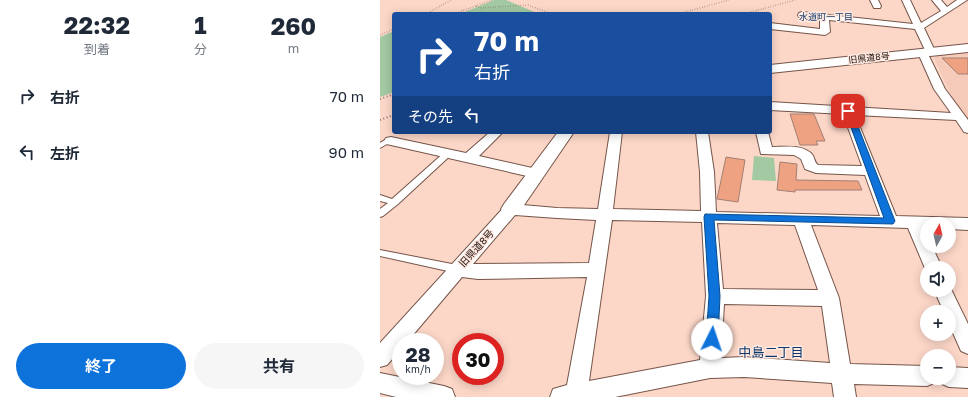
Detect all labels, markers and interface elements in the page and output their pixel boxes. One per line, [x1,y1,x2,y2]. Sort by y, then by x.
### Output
text: 22:32 [64,10,130,39]
text: 1 [194,10,207,39]
text: 260 [271,11,316,40]
district label: 水道町一丁目 [799,11,853,22]
text: 70 m [474,24,539,57]
icon: right [408,28,460,80]
text: m [288,40,299,56]
text: 到着 [84,41,110,57]
text: 分 [194,41,207,57]
street label: 旧県道8号 [848,50,890,65]
text: 右折 [474,61,510,83]
icon: right [16,85,38,107]
text: 70 m [330,87,364,105]
text: 右折 [50,88,80,106]
pin [831,94,865,128]
icon: arrive [837,100,859,122]
icon: left [461,104,483,126]
text: その先 [408,107,453,125]
icon: left [16,141,38,163]
text: 90 m [329,143,364,161]
text: 左折 [50,144,80,162]
north arrow [920,217,956,253]
map controls [920,217,956,385]
street label: 旧県道8号 [456,227,496,269]
button: sound [920,261,956,297]
button: + [920,305,956,341]
position arrow [691,318,733,360]
speed limit sign: 30 [452,333,504,385]
text: 28 [405,342,430,366]
button: 終了 [16,343,186,389]
button: 共有 [194,343,364,389]
district label: 中島二丁目 [738,344,804,360]
button: − [920,349,956,385]
text: km/h [405,363,431,375]

